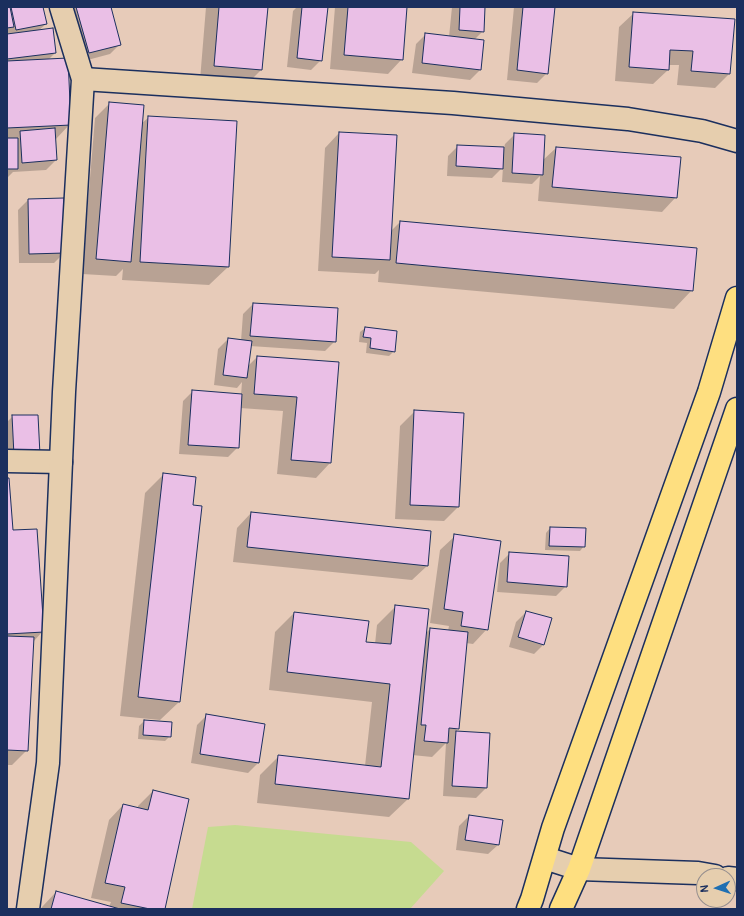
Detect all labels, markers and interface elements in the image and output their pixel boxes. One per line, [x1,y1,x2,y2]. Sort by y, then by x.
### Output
north arrow [696,868,736,908]
text: N [698,885,711,893]

